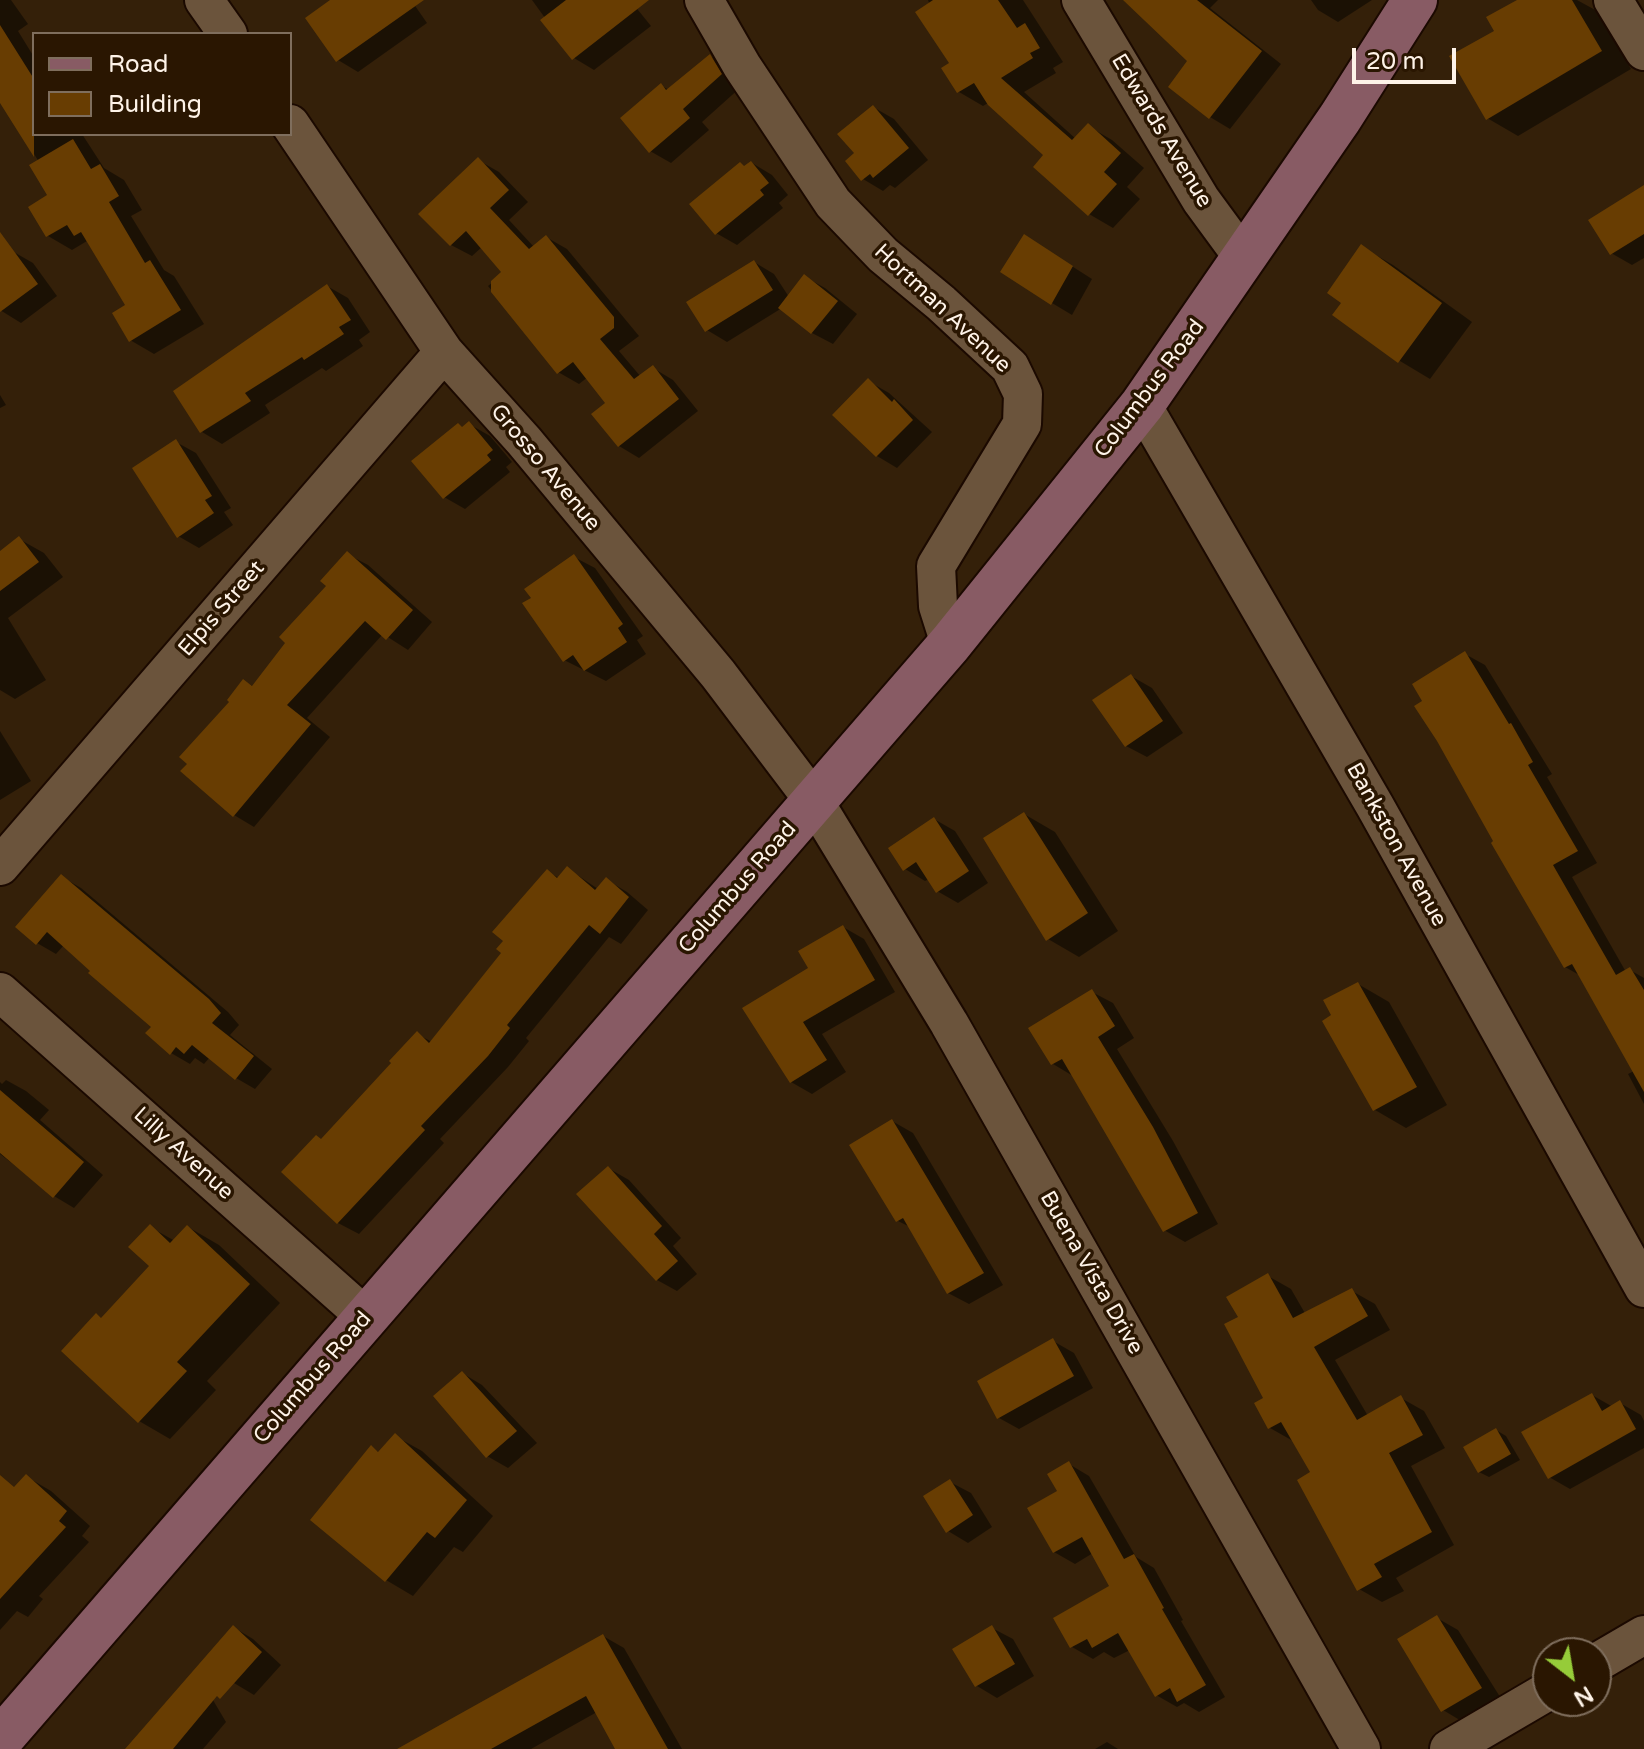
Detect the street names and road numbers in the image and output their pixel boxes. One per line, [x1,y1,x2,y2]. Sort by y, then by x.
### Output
street label: Edwards Avenue [1105,50,1217,212]
street label: Hortman Avenue [868,239,1016,379]
street label: Columbus Road [1089,315,1211,463]
street label: Grosso Avenue [484,399,606,537]
street label: Elpis Street [173,556,271,662]
street label: Bankston Avenue [1340,759,1452,931]
street label: Columbus Road [674,817,802,959]
street label: Lilly Avenue [128,1102,238,1206]
street label: Buena Vista Drive [1034,1187,1148,1359]
street label: Columbus Road [249,1307,377,1449]

